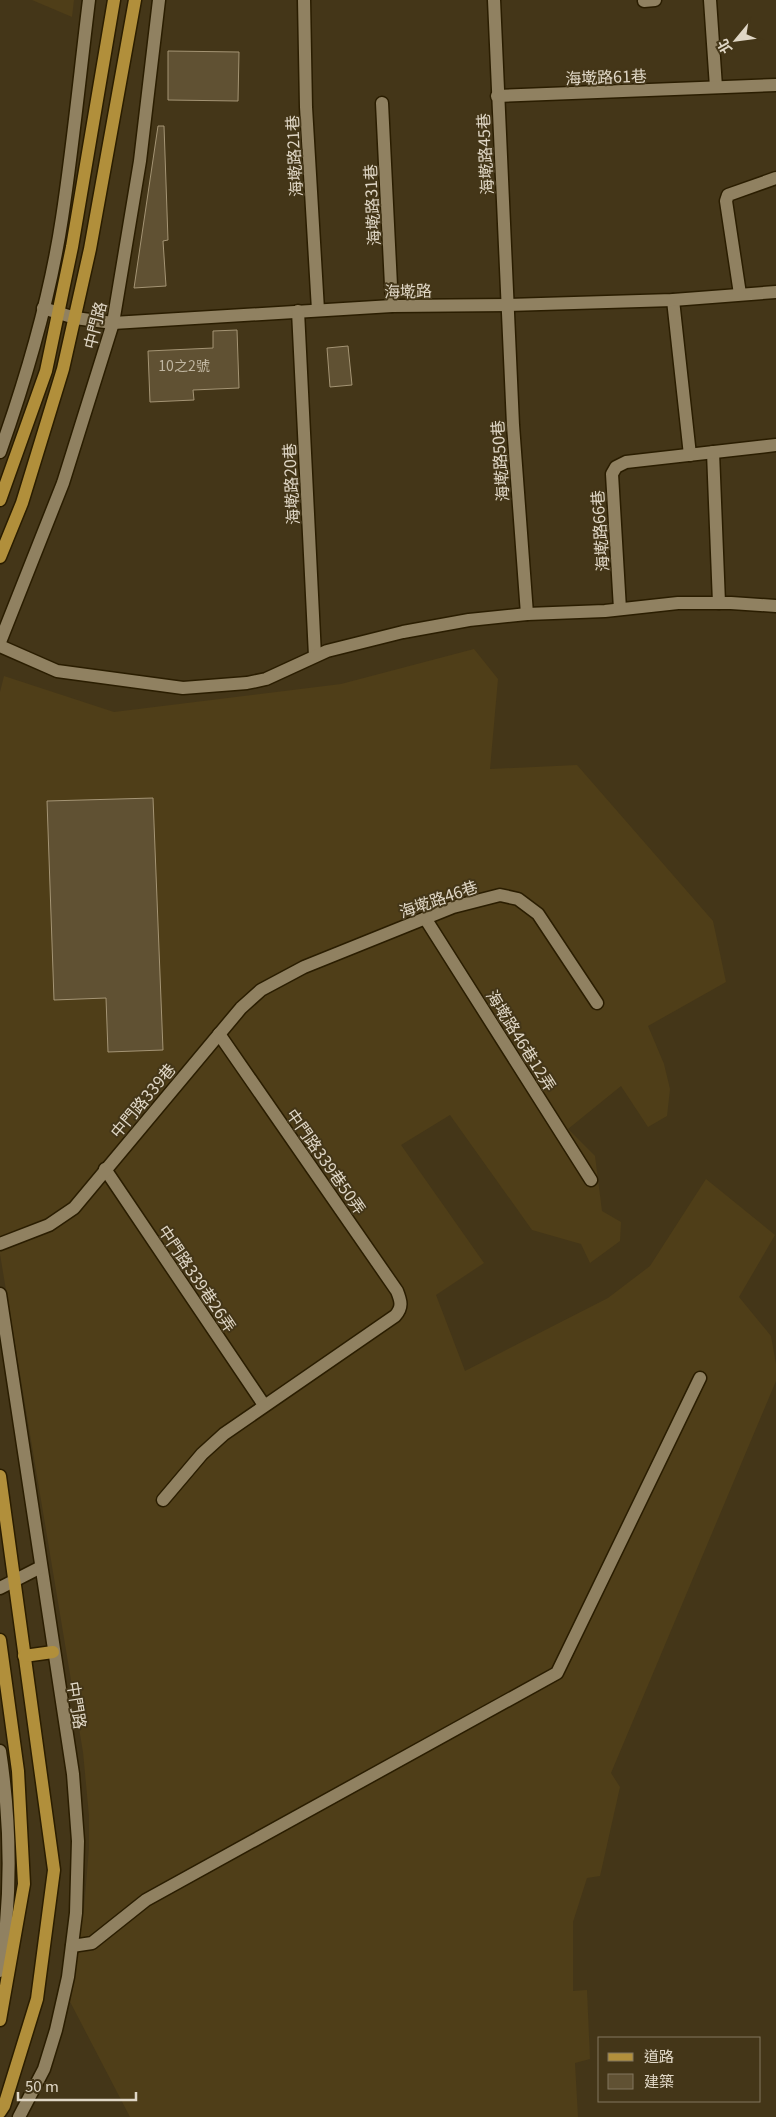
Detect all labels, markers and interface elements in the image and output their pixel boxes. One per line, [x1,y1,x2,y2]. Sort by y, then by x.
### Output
north arrow [711,15,761,65]
text: 北 [712,36,736,58]
street label: 海墘路61巷 [565,63,647,89]
street label: 海墘路45巷 [470,113,498,195]
street label: 海墘路21巷 [279,115,307,197]
street label: 海墘路31巷 [357,164,385,246]
street label: 海墘路 [384,278,432,302]
street label: 中門路 [77,299,111,351]
house number: 10之2號 [158,355,210,375]
street label: 海墘路50巷 [484,419,514,503]
street label: 海墘路20巷 [276,443,304,525]
street label: 海墘路66巷 [584,489,614,573]
street label: 海墘路46巷 [395,873,481,923]
street label: 海墘路46巷12弄 [481,985,563,1095]
street label: 中門路339巷 [104,1058,180,1142]
street label: 中門路339巷50弄 [281,1103,373,1219]
street label: 中門路339巷26弄 [153,1220,243,1336]
street label: 中門路 [62,1679,94,1731]
legend [598,2037,761,2102]
text: 道路 [644,2045,674,2066]
scale bar [18,2070,135,2102]
text: 建築 [644,2070,674,2091]
text: 50 m [25,2075,59,2096]

